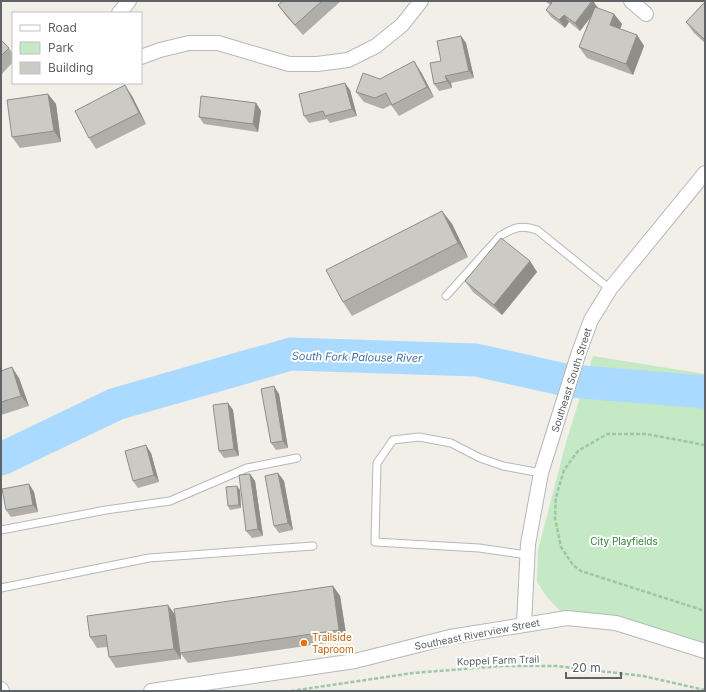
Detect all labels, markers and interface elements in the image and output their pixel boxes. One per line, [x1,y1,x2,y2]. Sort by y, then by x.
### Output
legend [12,12,142,84]
text: Road [48,20,77,35]
text: Park [48,40,74,55]
text: Building [48,60,93,75]
street label: Southeast South Street [548,326,594,434]
water label: South Fork Palouse River [292,349,423,365]
park label: City Playfields [590,535,658,547]
street label: Southeast Riverview Street [413,616,541,652]
place label: Trailside Taproom [312,631,354,655]
marker: Trailside Taproom [299,638,309,648]
street label: Koppel Farm Trail [457,653,539,667]
scale bar [566,654,621,680]
text: 20 m [572,660,601,675]

